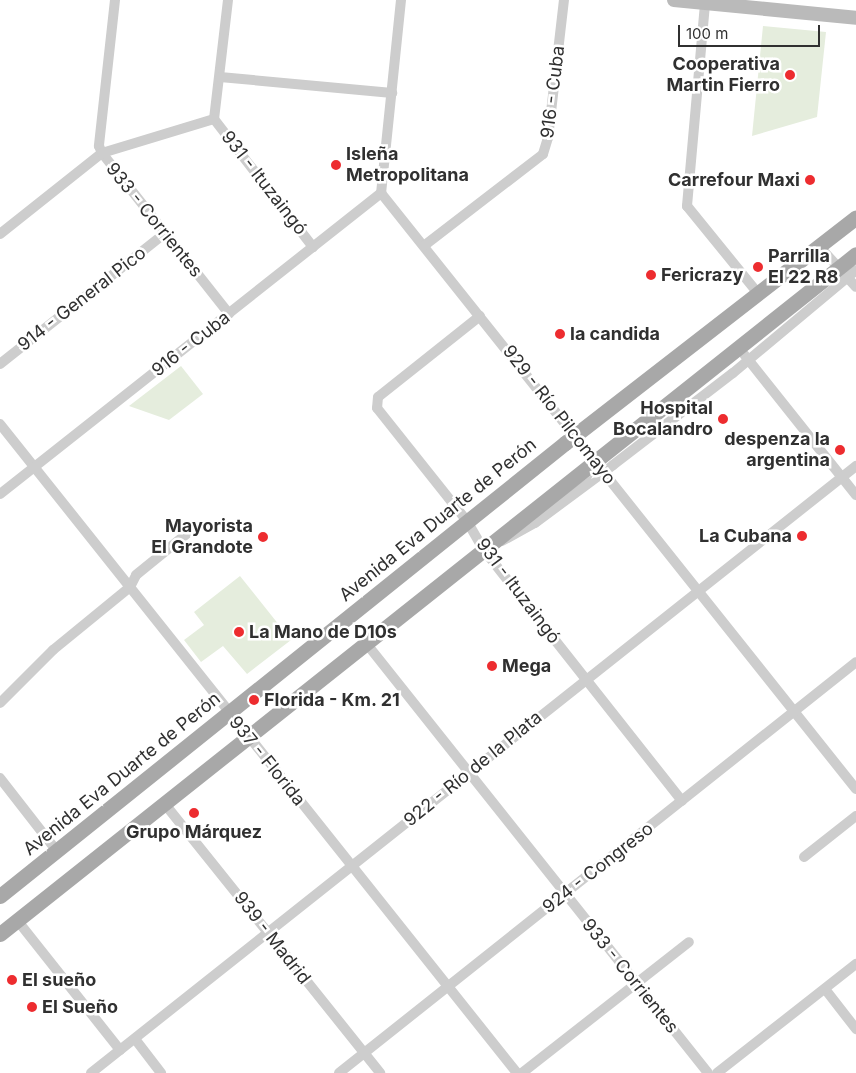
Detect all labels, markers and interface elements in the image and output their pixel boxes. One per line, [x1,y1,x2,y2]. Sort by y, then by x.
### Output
scale bar [681,15,824,47]
text: 100 m [686,24,728,43]
street label: 916 - Cuba [537,44,569,140]
place label: Cooperativa Martin Fierro [667,54,780,96]
marker: Cooperativa Martin Fierro [784,69,796,81]
street label: 931 - Ituzaingó [217,127,311,239]
place label: Isleña Metropolitana [346,144,469,186]
street label: 933 - Corrientes [101,158,207,282]
marker: Isleña Metropolitana [330,159,342,171]
place label: Carrefour Maxi [668,169,800,191]
marker: Carrefour Maxi [804,174,816,186]
street label: 914 - General Pico [14,242,150,356]
place label: Parrilla El 22 R8 [768,246,839,288]
marker: Parrilla El 22 R8 [752,261,764,273]
place label: Fericrazy [661,264,743,286]
marker: Fericrazy [645,269,657,281]
street label: 916 - Cuba [148,307,234,381]
place label: la candida [570,323,660,345]
marker: la candida [554,328,566,340]
street label: 929 - Río Pilcomayo [498,341,620,489]
place label: Hospital Bocalandro [613,398,713,440]
marker: Hospital Bocalandro [717,413,729,425]
place label: despenza la argentina [724,429,830,472]
street label: Avenida Eva Duarte de Perón [335,434,541,606]
marker: despenza la argentina [834,444,846,456]
place label: Mayorista El Grandote [151,516,253,558]
place label: La Cubana [699,525,792,547]
marker: La Cubana [796,530,808,542]
marker: Mayorista El Grandote [257,531,269,543]
street label: 931 - Ituzaingó [471,534,565,648]
place label: La Mano de D10s [249,621,397,643]
marker: La Mano de D10s [233,626,245,638]
place label: Mega [502,655,551,677]
marker: Mega [486,660,498,672]
street label: Avenida Eva Duarte de Perón [19,688,225,860]
place label: Florida - Km. 21 [264,689,400,711]
marker: Florida - Km. 21 [248,694,260,706]
street label: 922 - Río de la Plata [400,707,546,831]
street label: 937 - Florida [224,712,310,810]
marker: Grupo Márquez [188,807,200,819]
street label: 924 - Congreso [538,818,658,918]
place label: Grupo Márquez [126,821,262,843]
street label: 939 - Madrid [229,887,315,989]
street label: 933 - Corrientes [577,914,683,1038]
place label: El sueño [22,969,96,991]
marker: El sueño [6,974,18,986]
place label: El Sueño [42,996,118,1018]
marker: El Sueño [26,1001,38,1013]

